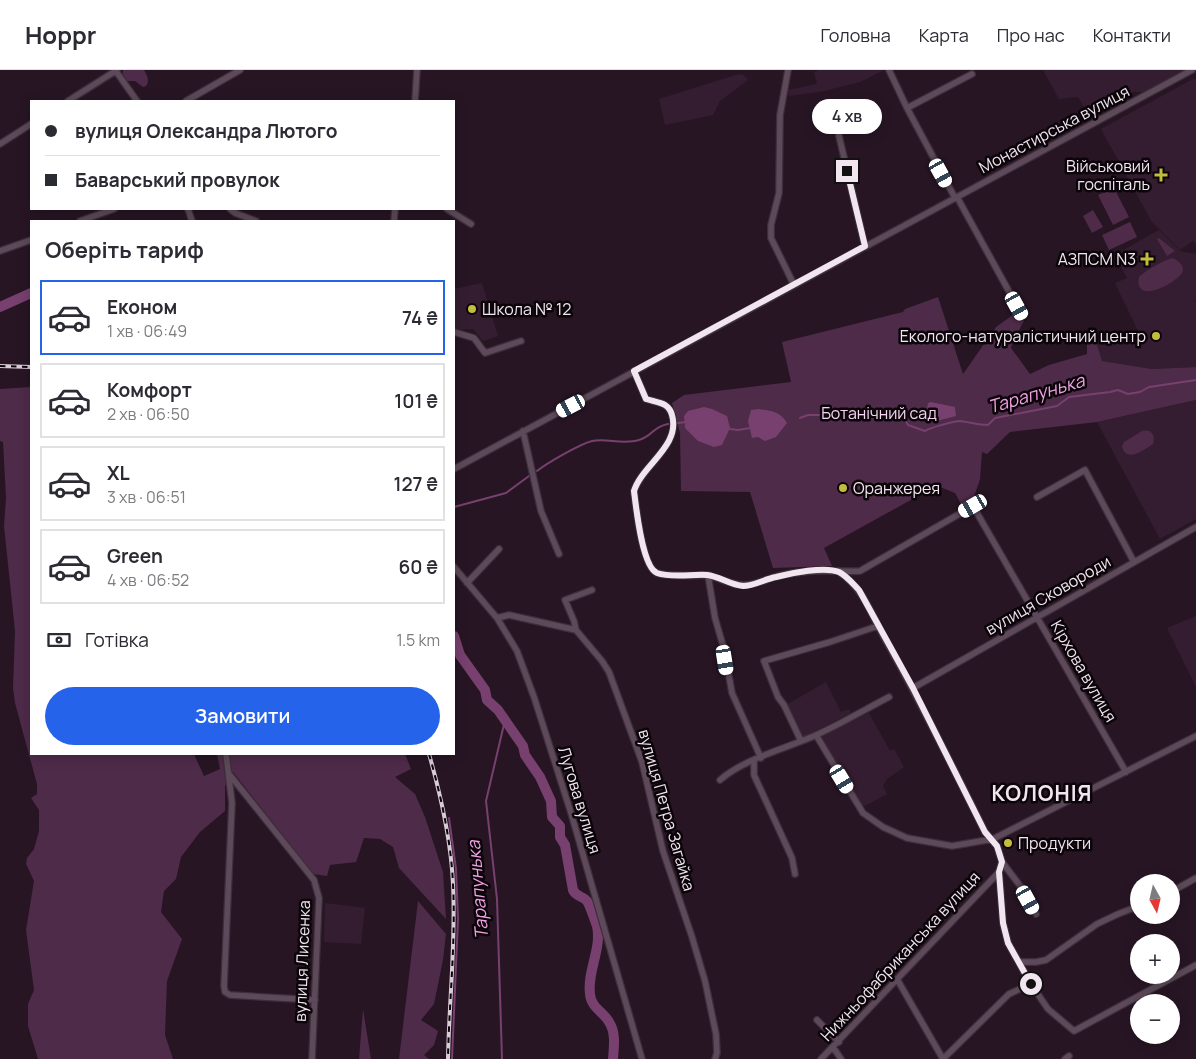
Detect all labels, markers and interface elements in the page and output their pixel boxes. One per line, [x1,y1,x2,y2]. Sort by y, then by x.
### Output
text: Hoppr [25,18,96,51]
text: Головна [821,23,891,47]
text: Карта [919,23,969,47]
text: Про нас [997,23,1065,47]
text: Контакти [1093,23,1171,47]
street label: Монастирська вулиця [975,80,1133,178]
callout: 4 хв [812,98,882,134]
text: 4 хв [832,105,862,127]
text: вулиця Олександра Лютого [75,118,337,144]
place label: Військовий госпіталь [1066,155,1150,195]
car [927,156,954,190]
route end [836,160,858,182]
text: Баварський провулок [75,167,280,193]
marker: Військовий госпіталь [1154,168,1168,182]
text: Оберіть тариф [45,235,204,265]
place label: АЗПСМ N3 [1058,248,1136,270]
marker: АЗПСМ N3 [1140,252,1154,266]
car [1003,289,1030,323]
text: Економ [107,294,177,320]
icon: car [47,295,92,340]
place label: Школа № 12 [482,298,571,320]
marker: Школа № 12 [466,303,478,315]
text: 74 ₴ [402,305,438,331]
text: 1 хв · 06:49 [107,320,187,342]
place label: Еколого-натуралістичний центр [900,325,1146,347]
marker: Еколого-натуралістичний центр [1150,330,1162,342]
water label: Тарапунька [985,368,1088,418]
text: Комфорт [107,377,192,403]
icon: car [47,378,92,423]
text: 101 ₴ [394,388,438,414]
car [554,392,587,420]
park label: Ботанічний сад [821,402,937,424]
text: 2 хв · 06:50 [107,403,190,425]
text: XL [107,460,130,486]
icon: car [47,461,92,506]
text: 127 ₴ [393,471,438,497]
place label: Оранжерея [853,477,940,499]
marker: Оранжерея [837,482,849,494]
text: 3 хв · 06:51 [107,486,186,508]
car [956,492,989,520]
text: Green [107,543,163,569]
icon: car [47,544,92,589]
street label: вулиця Сковороди [981,550,1115,640]
text: 60 ₴ [399,554,438,580]
text: 4 хв · 06:52 [107,569,189,591]
street label: Кірхова вулиця [1046,616,1122,726]
icon: cash [45,626,73,654]
text: Готівка [85,627,149,653]
text: 1.5 km [396,629,440,651]
car [715,644,734,676]
button: Замовити [45,687,440,745]
street label: вулиця Петра Загайка [633,727,701,893]
street label: Лугова вулиця [553,744,607,856]
car [827,762,856,796]
district label: КОЛОНІЯ [992,779,1092,807]
place label: Продукти [1018,832,1091,854]
marker: Продукти [1002,837,1014,849]
water label: Тарапунька [461,839,493,940]
street label: Нижньофабриканська вулиця [815,866,985,1046]
north arrow [1130,874,1180,924]
map controls [1130,874,1180,1044]
car [1014,883,1041,917]
street label: вулиця Лисенка [289,900,315,1022]
button: + [1130,934,1180,984]
route start [1020,973,1042,995]
button: − [1130,994,1180,1044]

